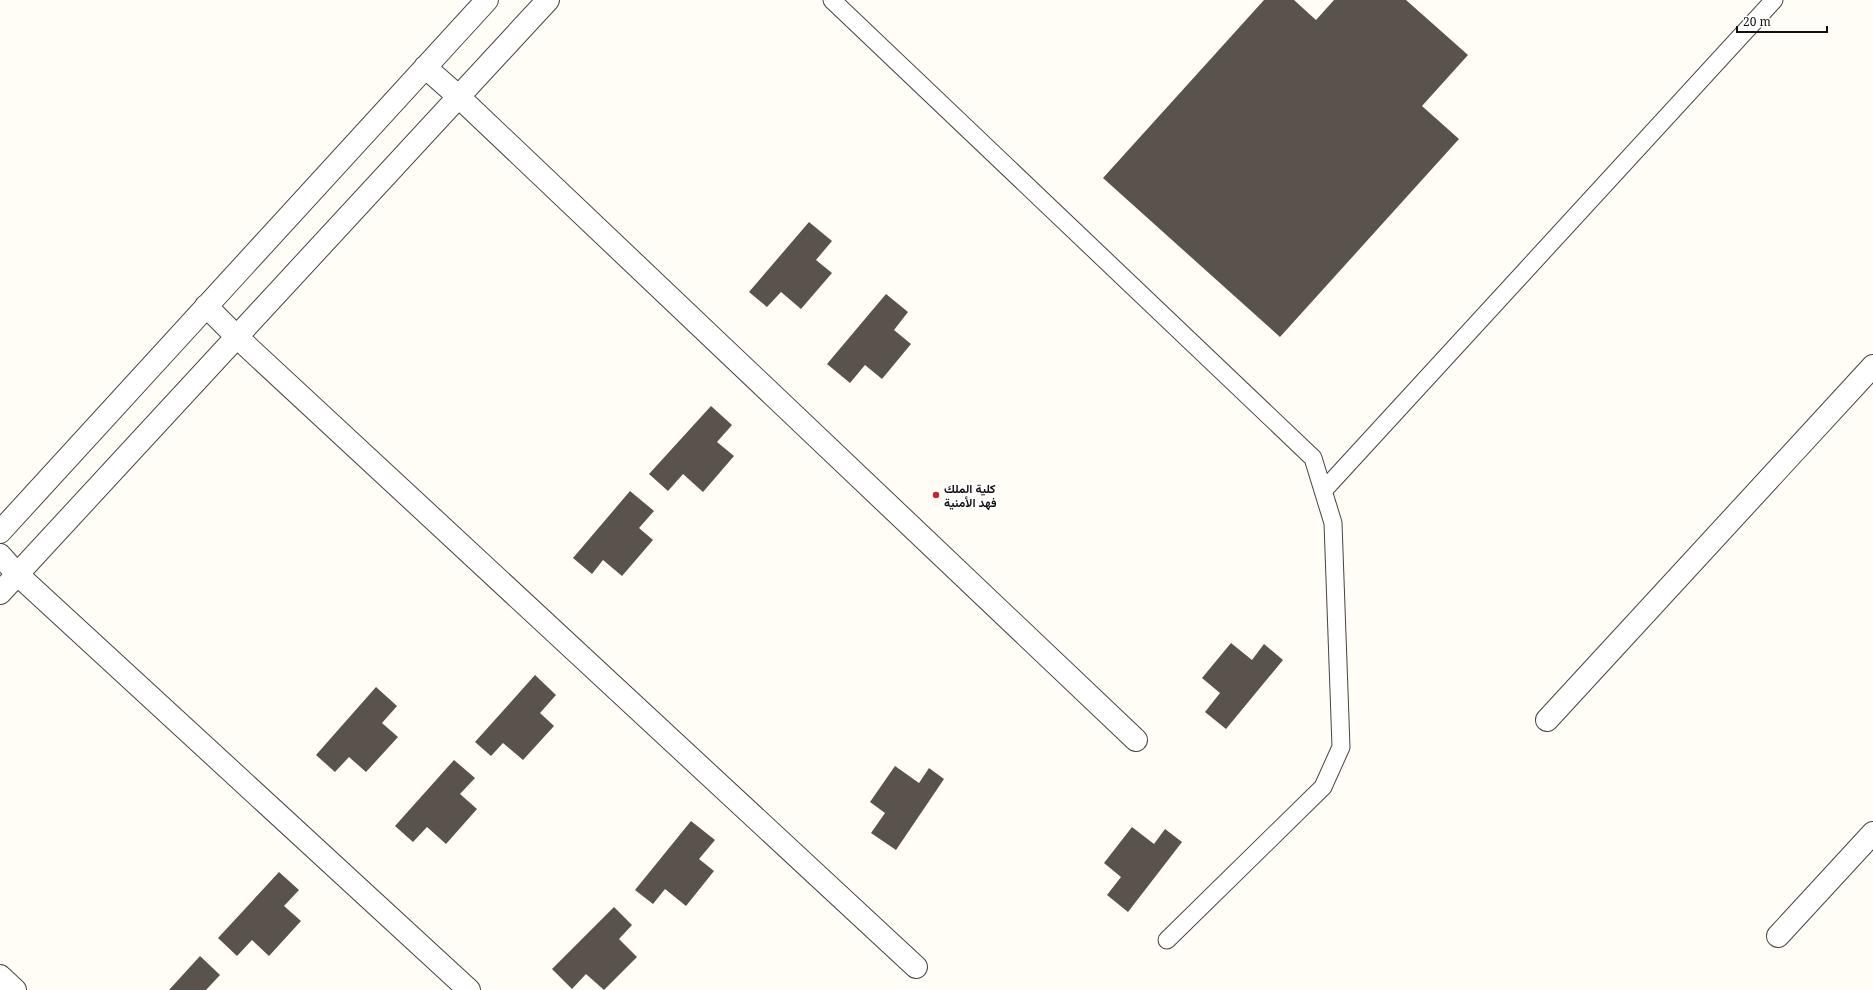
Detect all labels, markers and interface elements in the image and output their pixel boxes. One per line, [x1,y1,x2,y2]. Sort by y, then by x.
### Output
scale bar [1737,8,1827,34]
text: 20 m [1743,13,1771,30]
place label: كلية الملك فهد الأمنية [944,480,997,511]
marker: كلية الملك فهد الأمنية [931,490,941,500]

